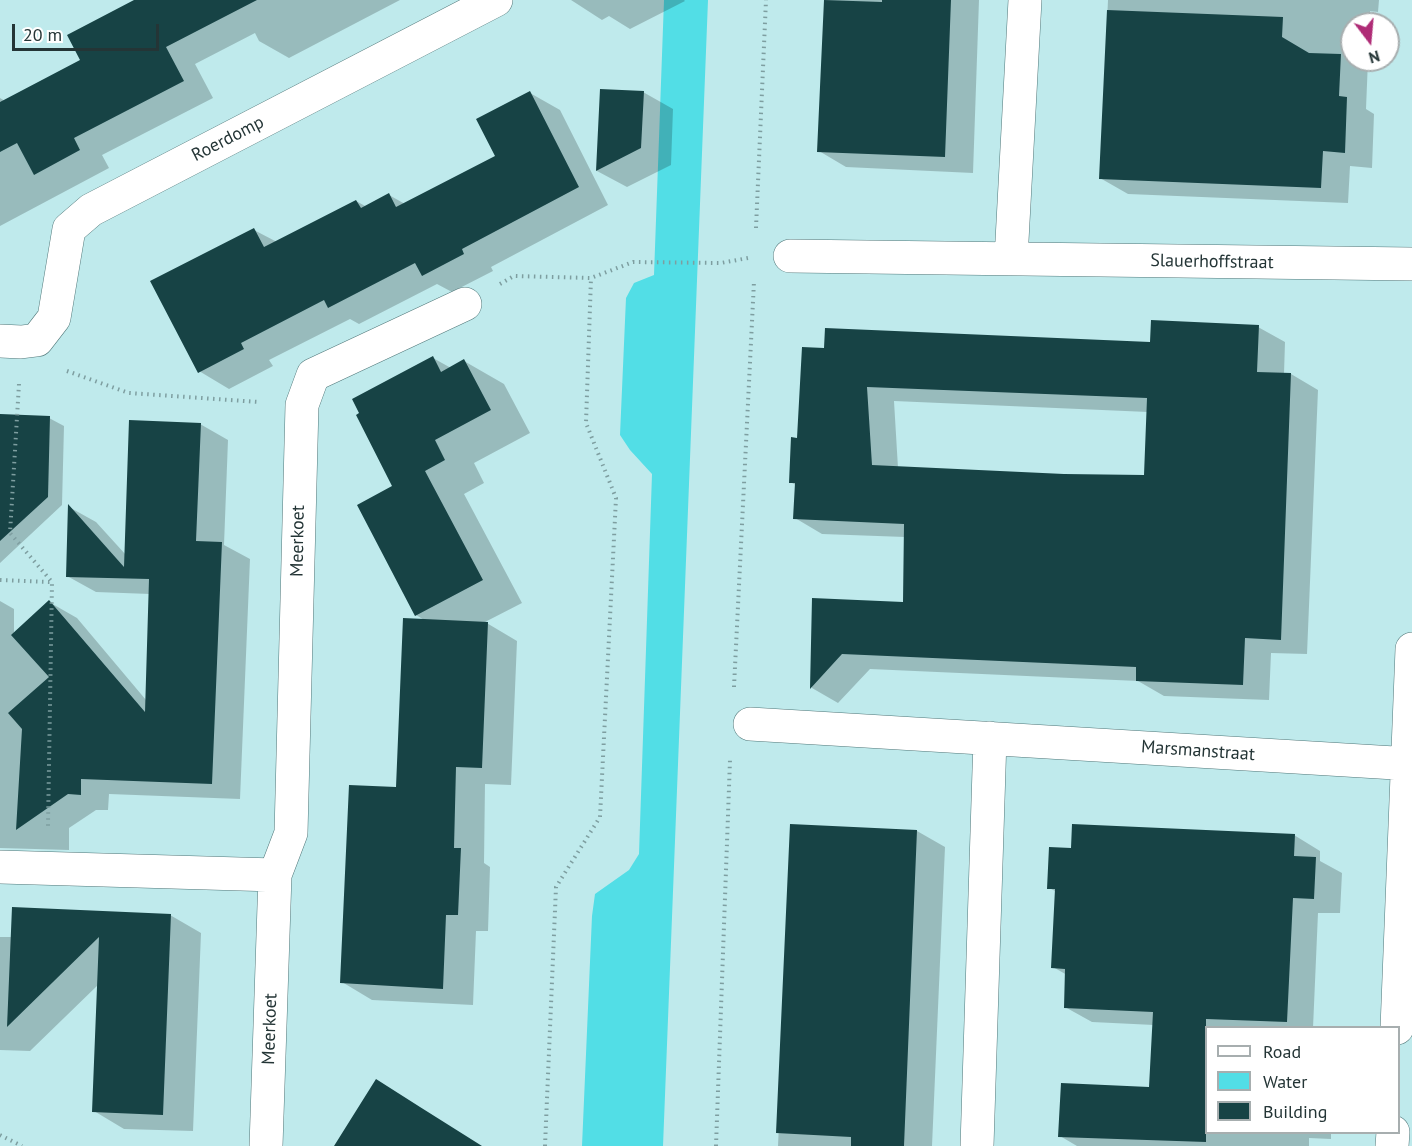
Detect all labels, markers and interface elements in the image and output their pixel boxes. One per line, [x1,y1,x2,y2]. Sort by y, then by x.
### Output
scale bar [15,12,162,50]
north arrow [1340,12,1400,72]
text: 20 m [23,23,62,46]
text: N [1367,46,1382,68]
street label: Roerdomp [188,112,268,166]
street label: Slauerhoffstraat [1150,250,1274,274]
street label: Meerkoet [287,505,309,577]
street label: Marsmanstraat [1140,736,1256,766]
street label: Meerkoet [258,993,282,1065]
legend [1205,1026,1400,1134]
text: Road [1263,1040,1301,1063]
text: Water [1263,1070,1307,1093]
text: Building [1263,1100,1327,1123]

